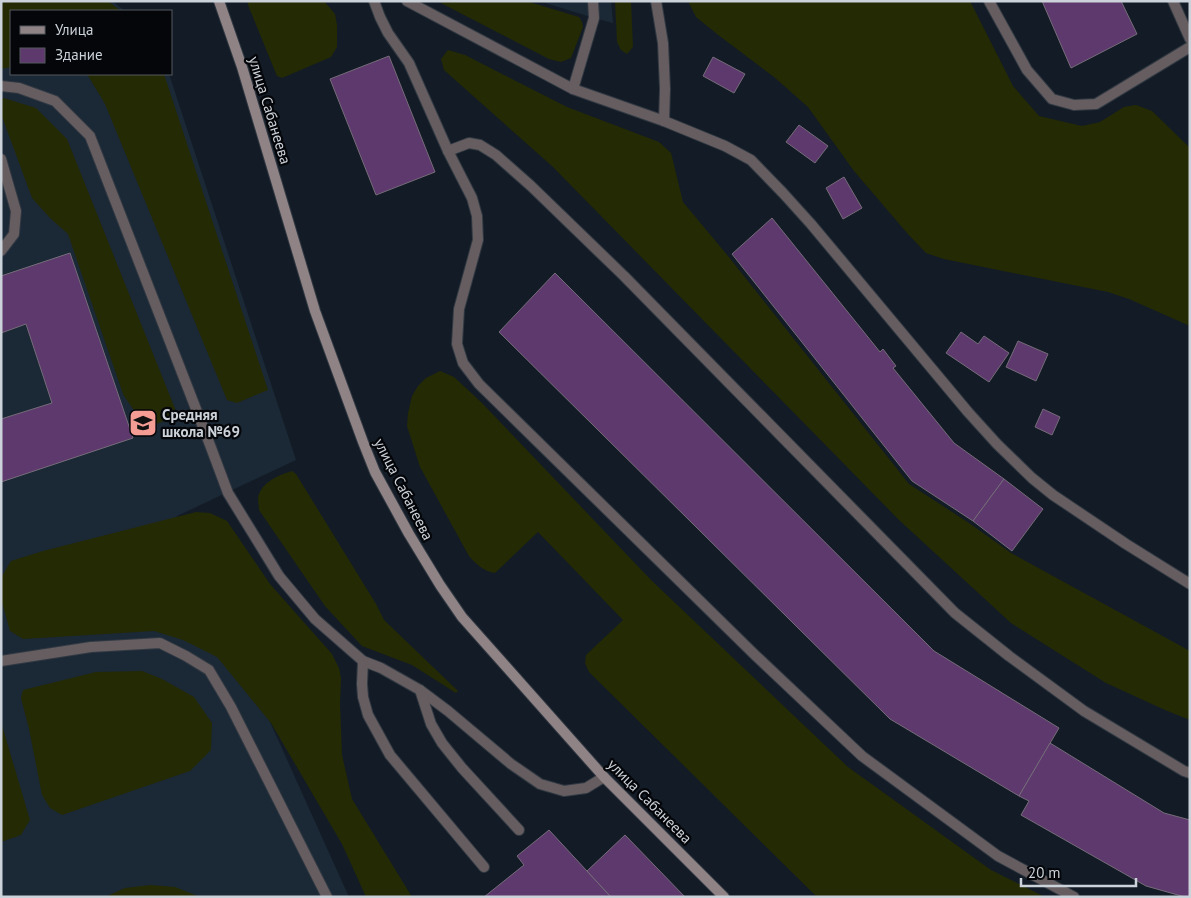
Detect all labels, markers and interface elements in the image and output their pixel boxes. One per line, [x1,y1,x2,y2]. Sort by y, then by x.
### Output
legend [10,10,172,75]
text: Улица [55,20,93,39]
text: Здание [55,45,103,64]
street label: улица Сабанеева [245,54,295,166]
place label: Средняя школа №69 [162,405,240,441]
school or university icon: Средняя школа №69 [128,408,158,438]
street label: улица Сабанеева [370,435,438,543]
street label: улица Сабанеева [604,755,696,847]
scale bar [1021,856,1136,888]
text: 20 m [1028,863,1061,882]

